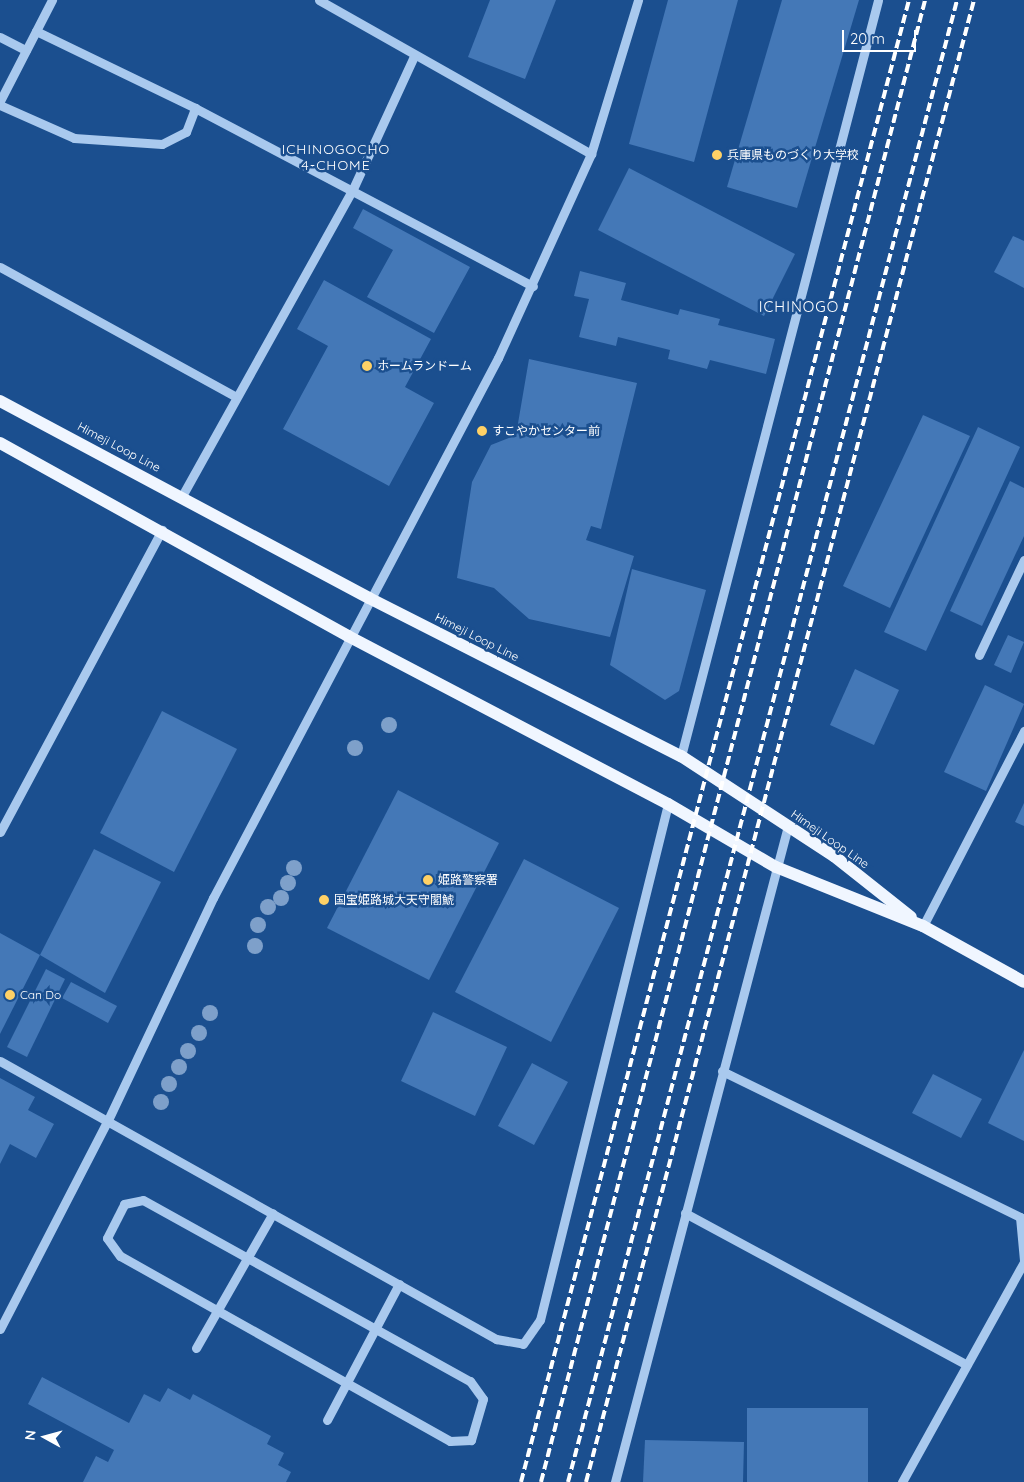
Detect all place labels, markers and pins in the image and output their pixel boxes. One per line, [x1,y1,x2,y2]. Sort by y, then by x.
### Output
place label: 兵庫県ものづくり大学校 [727,148,859,162]
marker: 兵庫県ものづくり大学校 [711,149,723,161]
place label: ホームランドーム [377,359,473,373]
marker: ホームランドーム [361,360,373,372]
place label: すこやかセンター前 [492,424,600,438]
marker: すこやかセンター前 [476,425,488,437]
place label: 姫路警察署 [438,873,498,887]
marker: 姫路警察署 [422,874,434,886]
place label: 国宝姫路城大天守閣鯱 [334,893,454,907]
marker: 国宝姫路城大天守閣鯱 [318,894,330,906]
place label: Can Do [20,988,61,1002]
marker: Can Do [4,989,16,1001]

